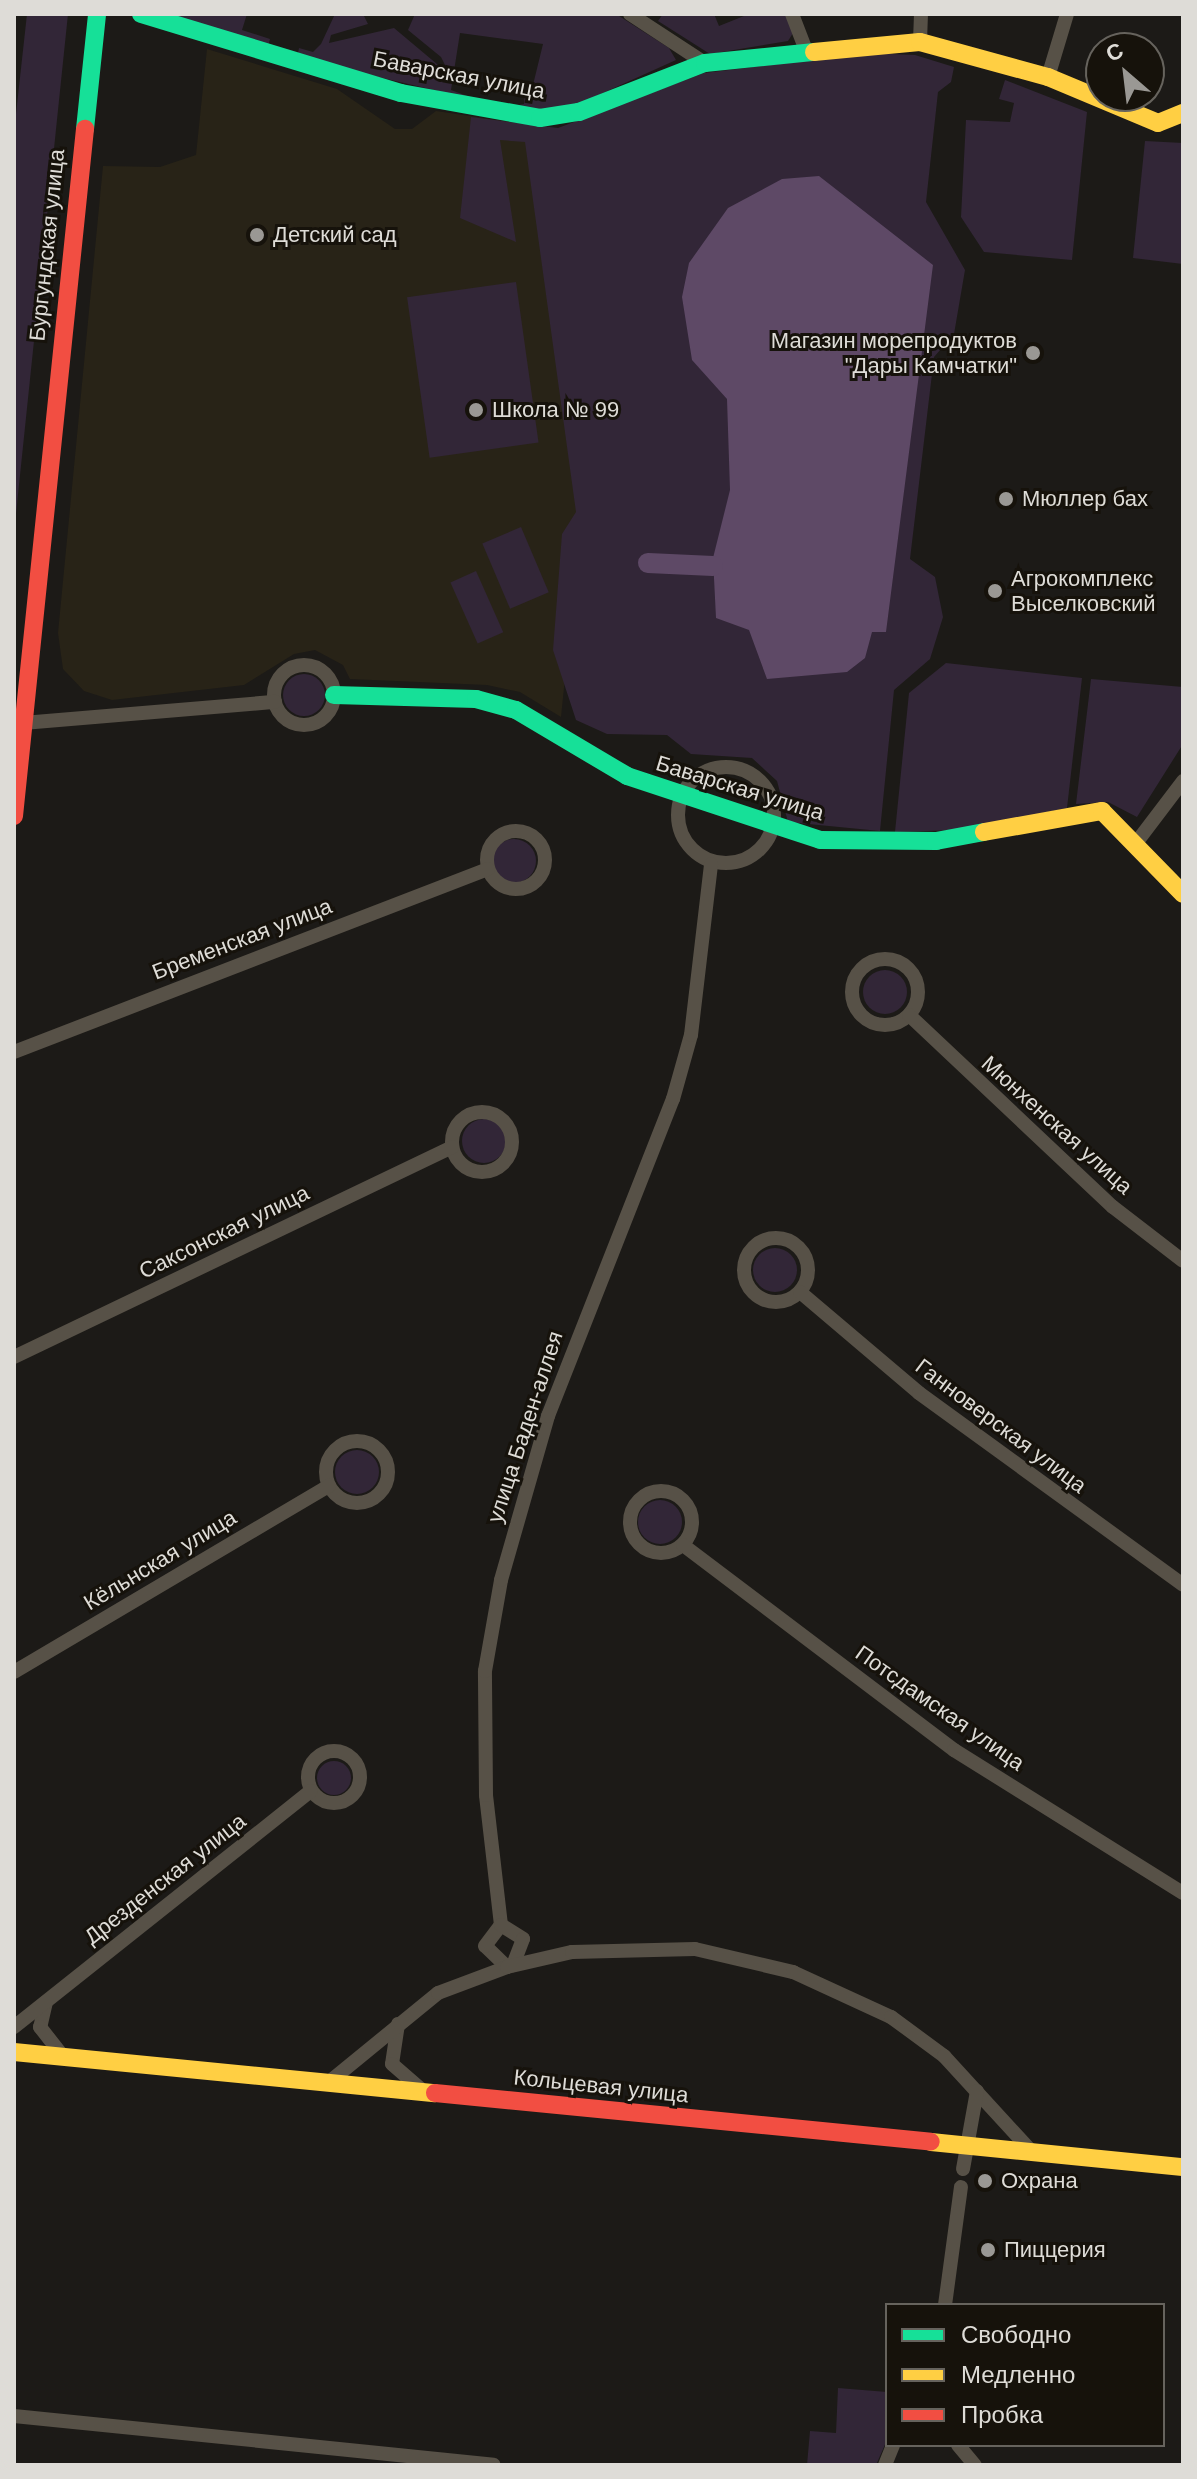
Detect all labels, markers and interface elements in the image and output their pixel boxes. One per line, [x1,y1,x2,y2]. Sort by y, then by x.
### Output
north arrow [1085,32,1165,112]
text: С [1102,37,1127,67]
street label: Баварская улица [371,45,547,105]
street label: Бургундская улица [24,148,70,342]
place label: Детский сад [273,222,397,248]
marker: Детский сад [248,226,266,244]
place label: Магазин морепродуктов "Дары Камчатки" [771,327,1017,378]
marker: Магазин морепродуктов "Дары Камчатки" [1024,344,1042,362]
place label: Школа № 99 [492,397,619,423]
marker: Школа № 99 [467,401,485,419]
place label: Мюллер бах [1022,486,1148,512]
marker: Мюллер бах [997,490,1015,508]
place label: Агрокомплекс Выселковский [1011,565,1156,616]
marker: Агрокомплекс Выселковский [986,582,1004,600]
street label: Баварская улица [653,750,827,826]
street label: Бременская улица [148,893,336,985]
street label: Мюнхенская улица [976,1050,1138,1200]
street label: Саксонская улица [135,1179,313,1285]
street label: улица Баден-аллея [482,1328,568,1526]
street label: Ганноверская улица [910,1353,1092,1499]
street label: Кёльнская улица [79,1504,241,1616]
street label: Потсдамская улица [850,1640,1030,1776]
street label: Дрезденская улица [79,1808,251,1950]
street label: Кольцевая улица [512,2064,690,2108]
place label: Охрана [1001,2168,1078,2194]
marker: Охрана [976,2172,994,2190]
place label: Пиццерия [1004,2237,1106,2263]
marker: Пиццерия [979,2241,997,2259]
legend [885,2303,1165,2447]
text: Свободно [961,2321,1071,2348]
text: Медленно [961,2361,1075,2388]
text: Пробка [961,2401,1043,2428]

